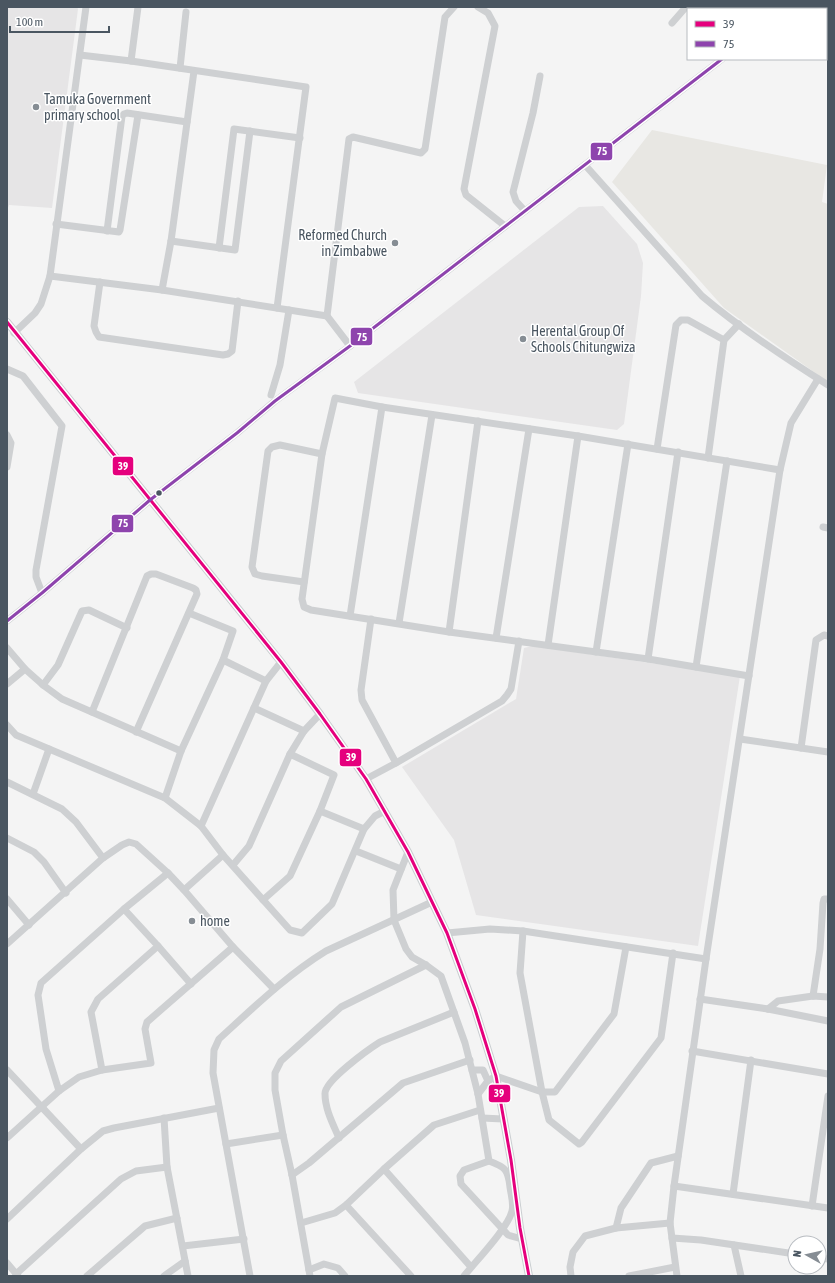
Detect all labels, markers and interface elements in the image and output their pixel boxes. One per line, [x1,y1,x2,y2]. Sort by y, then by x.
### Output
scale bar [10,8,109,34]
legend [687,8,827,60]
text: 100 m [16,15,43,29]
text: 39 [723,17,735,31]
text: 75 [723,37,734,51]
place label: Tamuka Government primary school [44,91,151,123]
marker: Tamuka Government primary school [31,102,41,112]
line badge: 75 [590,142,613,161]
text: 75 [597,145,607,157]
place label: Reformed Church in Zimbabwe [298,227,387,259]
marker: Reformed Church in Zimbabwe [390,238,400,248]
place label: Herental Group Of Schools Chitungwiza [531,323,636,355]
line badge: 75 [350,327,373,346]
text: 75 [357,331,367,343]
marker: Herental Group Of Schools Chitungwiza [518,334,528,344]
line badge: 39 [112,456,134,476]
text: 39 [118,460,128,472]
unlabelled marker [154,488,164,498]
line badge: 75 [111,514,134,533]
text: 75 [118,517,128,529]
line badge: 39 [339,748,362,767]
text: 39 [346,751,356,763]
place label: home [200,913,230,929]
marker: home [187,916,197,926]
line badge: 39 [488,1084,511,1103]
text: 39 [494,1087,504,1099]
north arrow [787,1235,827,1275]
text: N [791,1250,803,1258]

